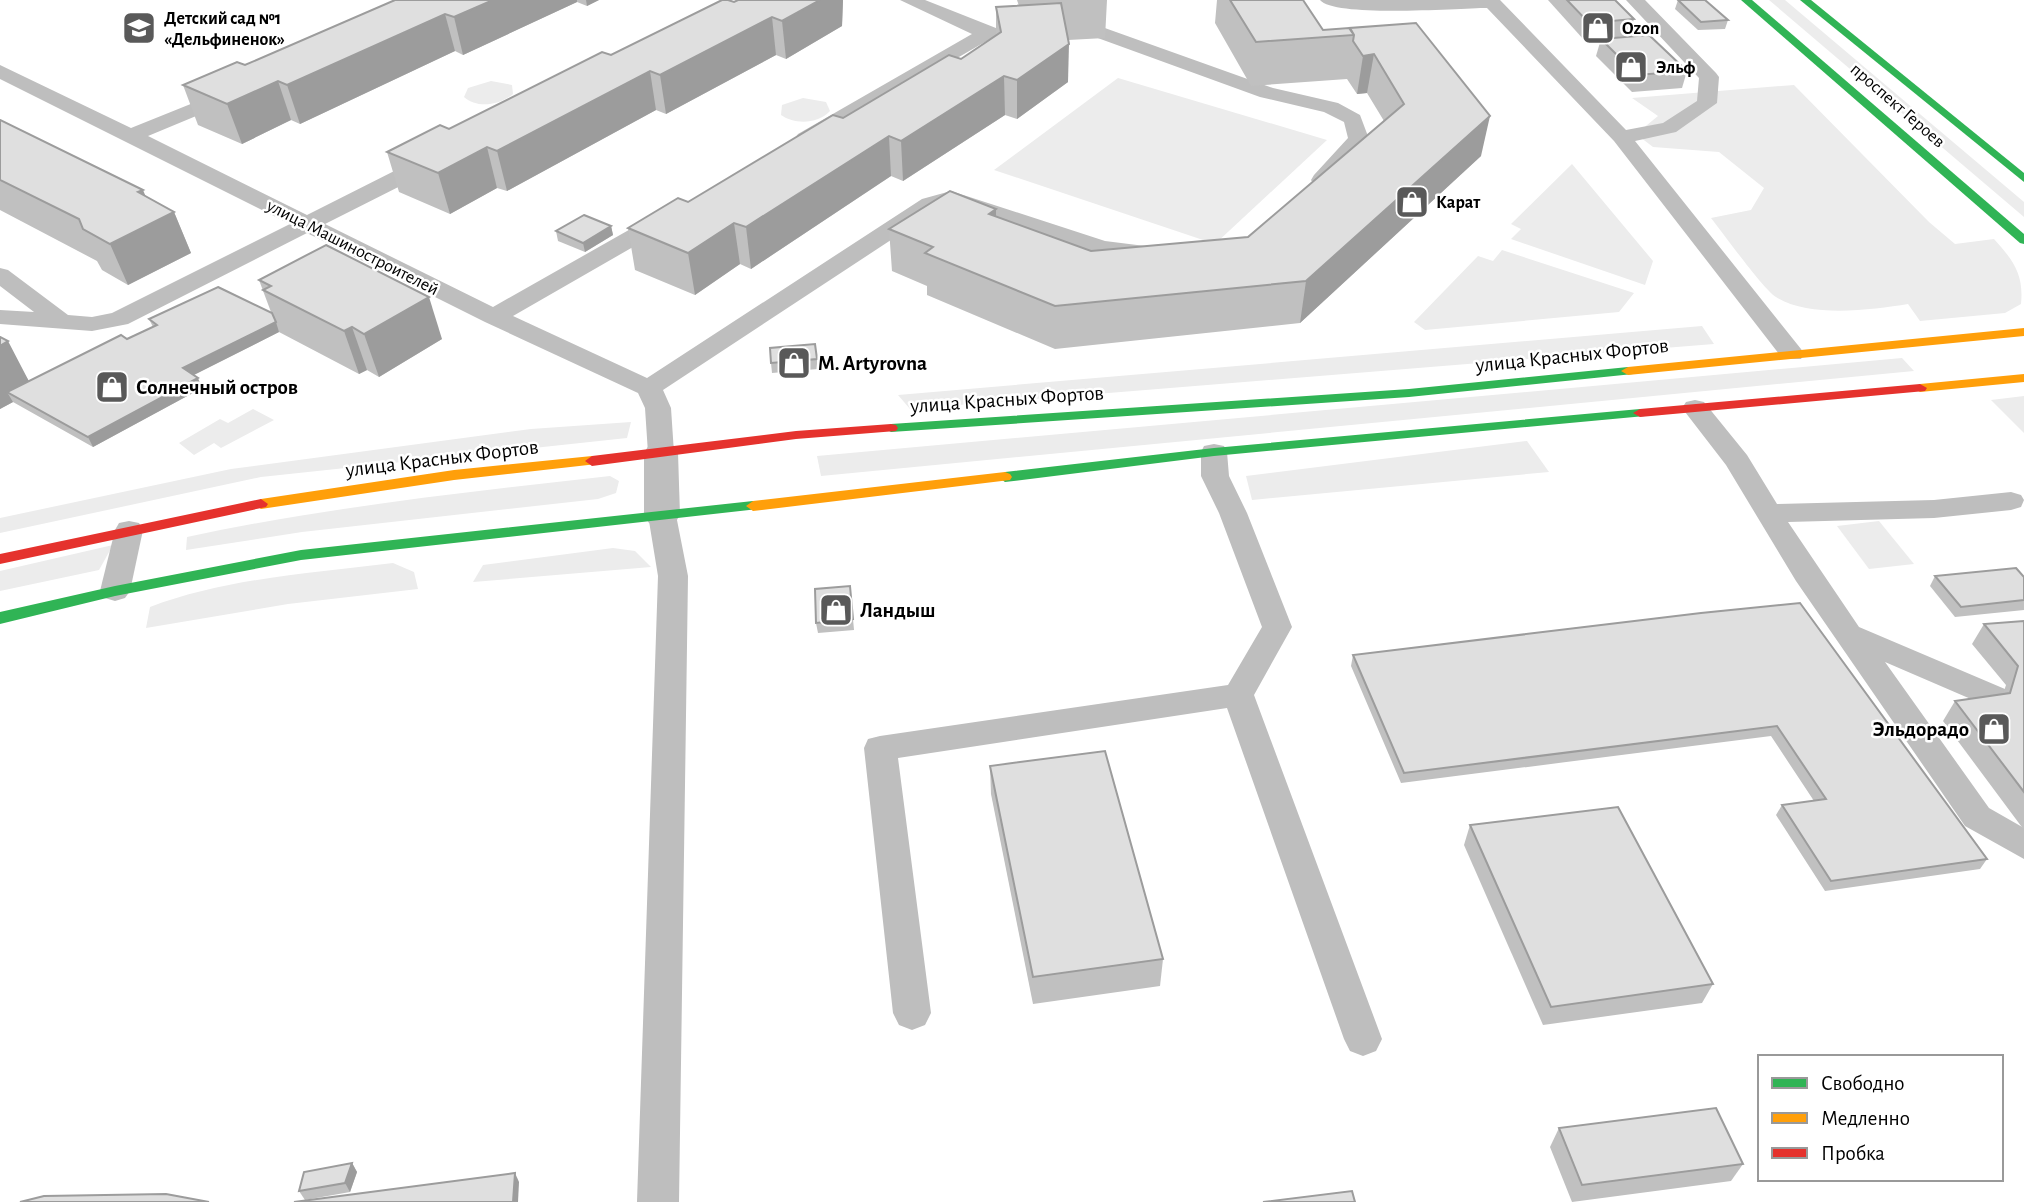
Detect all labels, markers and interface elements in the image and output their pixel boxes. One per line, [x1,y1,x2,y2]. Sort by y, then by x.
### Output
school or university icon: Детский сад №1 «Дельфиненок» [120,9,158,47]
shop icon: Ozon [1579,9,1617,47]
place label: Детский сад №1 «Дельфиненок» [164,10,285,49]
place label: Ozon [1622,20,1659,38]
shop icon: Эльф [1612,48,1650,86]
place label: Эльф [1656,59,1695,77]
street label: проспект Героев [1847,60,1948,151]
shop icon: Карат [1393,183,1431,221]
place label: Карат [1436,194,1481,212]
street label: улица Машиностроителей [263,196,441,299]
street label: улица Красных Фортов [1473,335,1670,376]
shop icon: M. Artyrovna [775,344,813,382]
place label: M. Artyrovna [818,353,927,374]
shop icon: Солнечный остров [93,368,131,406]
place label: Солнечный остров [136,377,298,398]
street label: улица Красных Фортов [909,382,1105,417]
street label: улица Красных Фортов [343,436,540,481]
shop icon: Ландыш [817,591,855,629]
place label: Ландыш [860,600,935,621]
shop icon: Эльдорадо [1975,710,2013,748]
place label: Эльдорадо [1873,719,1969,740]
legend [1758,1055,2003,1181]
text: Свободно [1821,1073,1905,1094]
text: Медленно [1821,1108,1910,1129]
text: Пробка [1821,1143,1885,1164]

